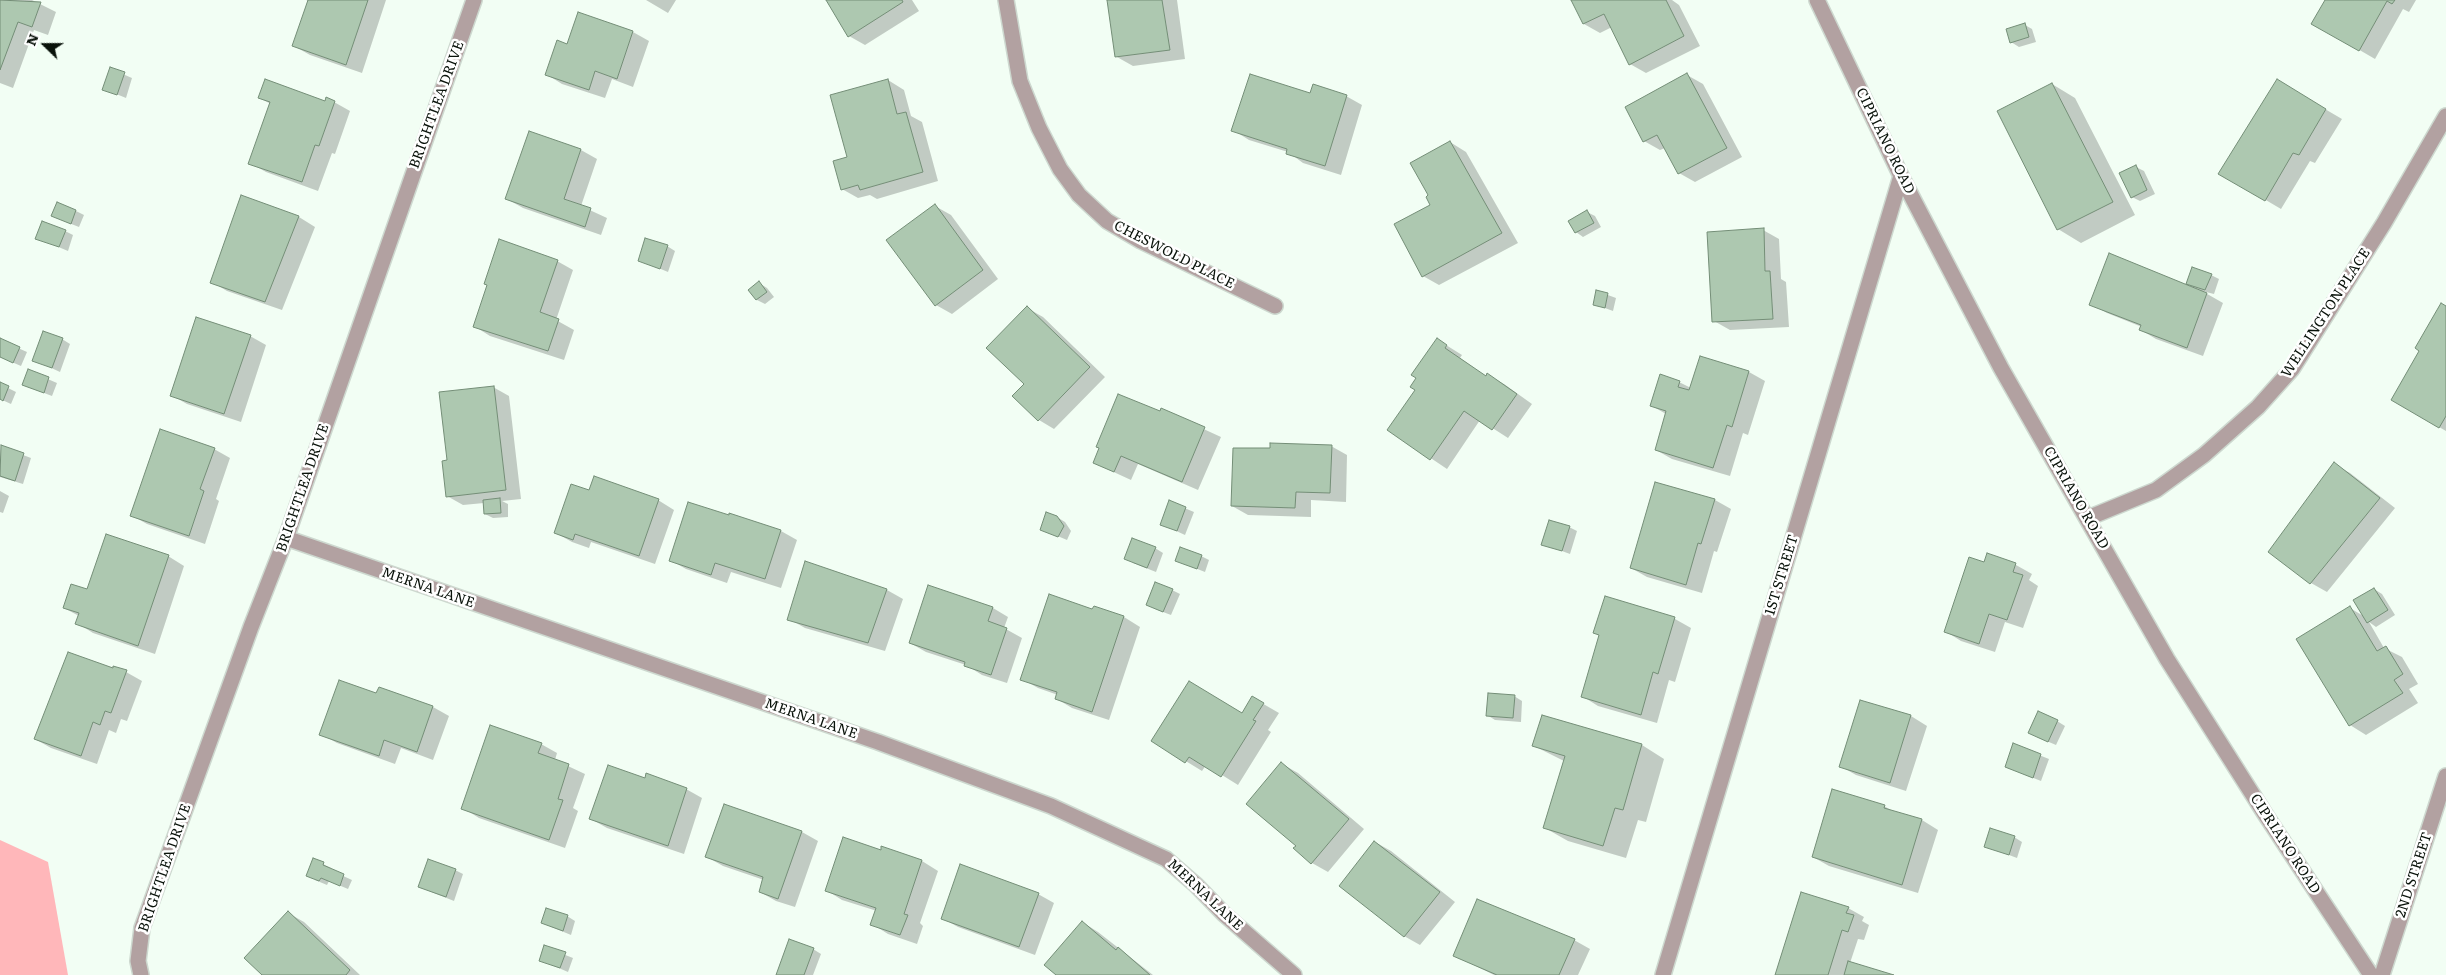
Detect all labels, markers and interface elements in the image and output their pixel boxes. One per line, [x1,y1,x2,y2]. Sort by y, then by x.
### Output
north arrow [20,20,70,70]
text: N [20,30,43,49]
street label: BRIGHTLEA DRIVE [406,39,468,171]
street label: CIPRIANO ROAD [1852,85,1918,197]
street label: CHESWOLD PLACE [1111,217,1237,293]
street label: WELLINGTON PLACE [2278,245,2374,381]
street label: BRIGHTLEA DRIVE [273,422,333,554]
street label: CIPRIANO ROAD [2040,444,2112,552]
street label: 1ST STREET [1762,533,1802,617]
street label: MERNA LANE [379,564,477,612]
street label: MERNA LANE [762,695,860,743]
street label: CIPRIANO ROAD [2246,791,2324,897]
street label: BRIGHTLEA DRIVE [135,802,195,934]
street label: 2ND STREET [2392,830,2436,920]
street label: MERNA LANE [1164,856,1246,934]

